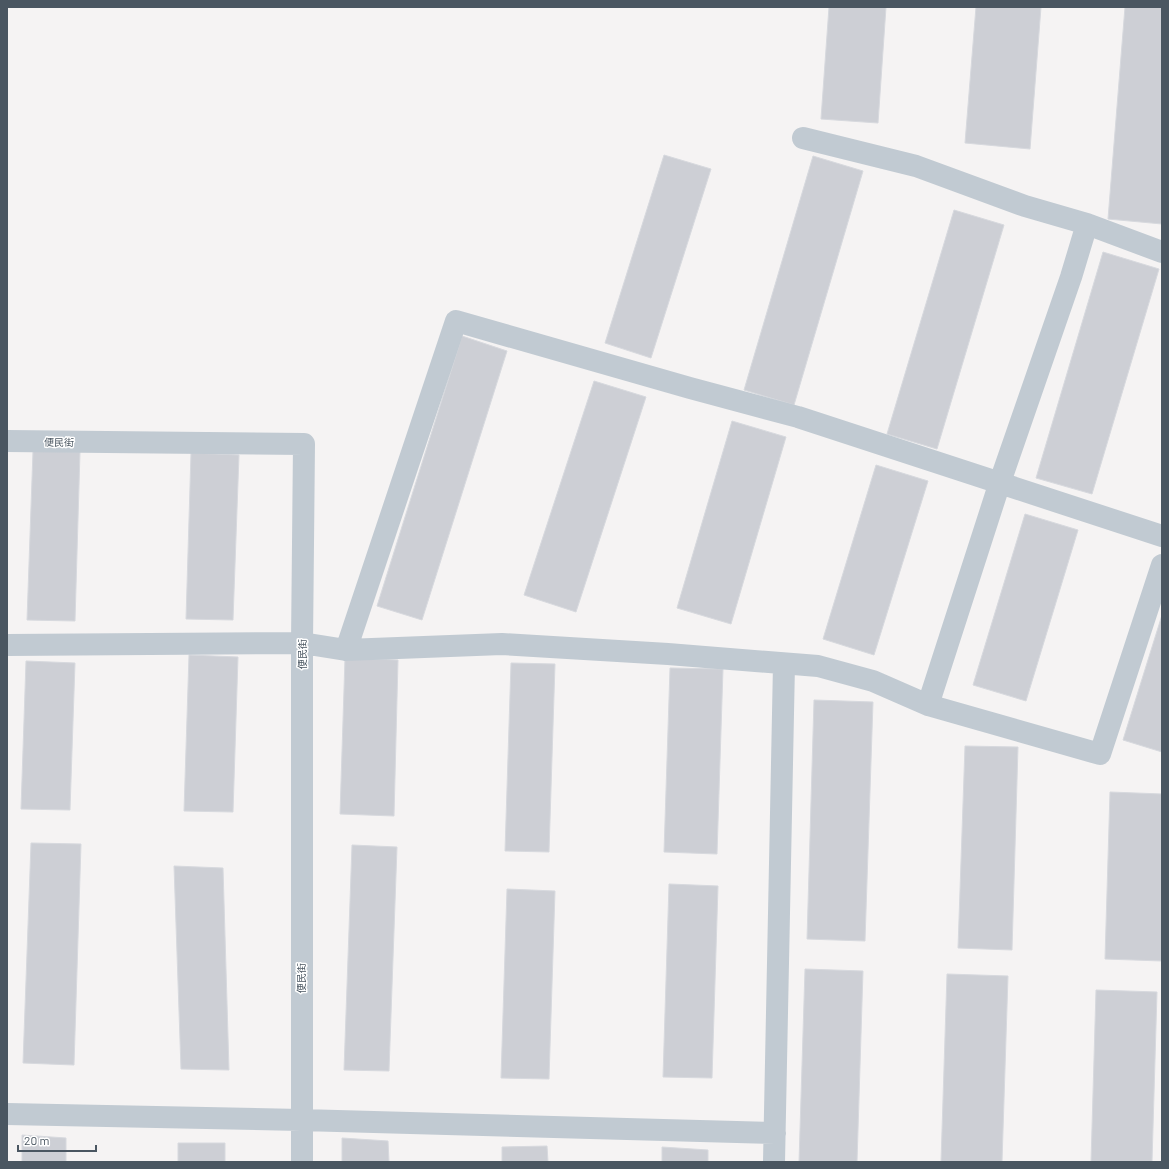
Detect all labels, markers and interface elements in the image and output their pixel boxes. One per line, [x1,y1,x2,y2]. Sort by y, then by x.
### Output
street label: 便民街 [44,436,74,448]
street label: 便民街 [296,639,308,669]
street label: 便民街 [295,963,307,993]
scale bar [18,1127,96,1153]
text: 20 m [24,1133,50,1147]

